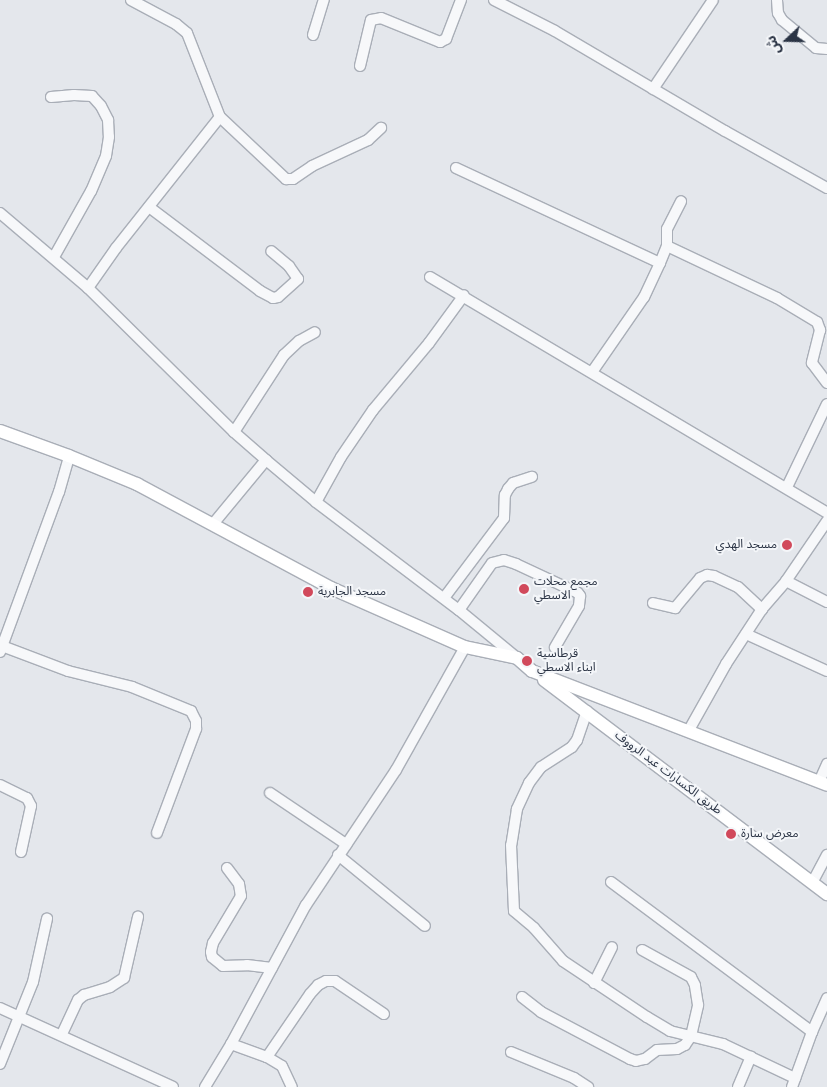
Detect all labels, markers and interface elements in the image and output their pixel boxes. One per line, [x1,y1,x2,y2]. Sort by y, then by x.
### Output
north arrow [762,15,812,65]
text: ش [762,34,784,57]
place label: مسجد الهدي [716,538,777,552]
marker: مسجد الهدي [781,539,793,551]
place label: مجمع محلات الاسطي [534,575,598,603]
marker: مجمع محلات الاسطي [518,583,530,595]
place label: مسجد الجابرية [318,585,386,599]
marker: مسجد الجابرية [302,586,314,598]
place label: قرطاسية ابناء الاسطي [537,647,596,675]
marker: قرطاسية ابناء الاسطي [521,655,533,667]
street label: طريق الكسارات عبد الرووف [612,728,724,818]
place label: معرض سارة [741,827,799,841]
marker: معرض سارة [725,828,737,840]

